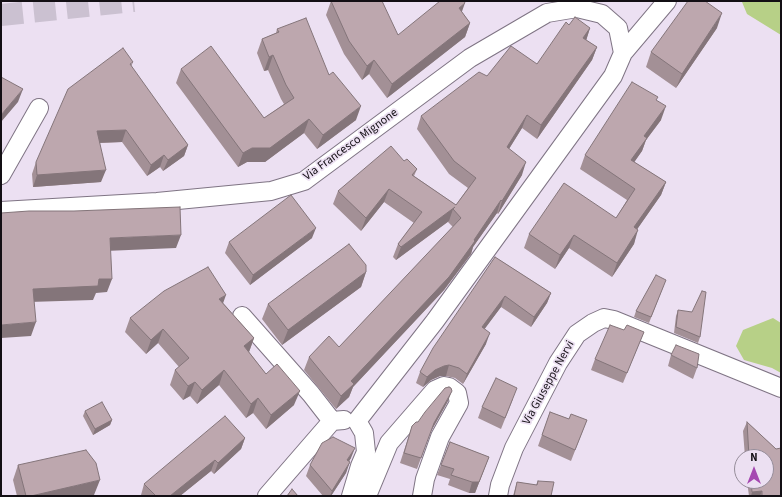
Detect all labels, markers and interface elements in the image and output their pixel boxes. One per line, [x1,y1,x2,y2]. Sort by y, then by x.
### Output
street label: Via Francesco Mignone [301,106,401,184]
street label: Via Giuseppe Nervi [520,338,578,428]
north arrow [734,449,774,489]
text: N [750,450,758,465]

